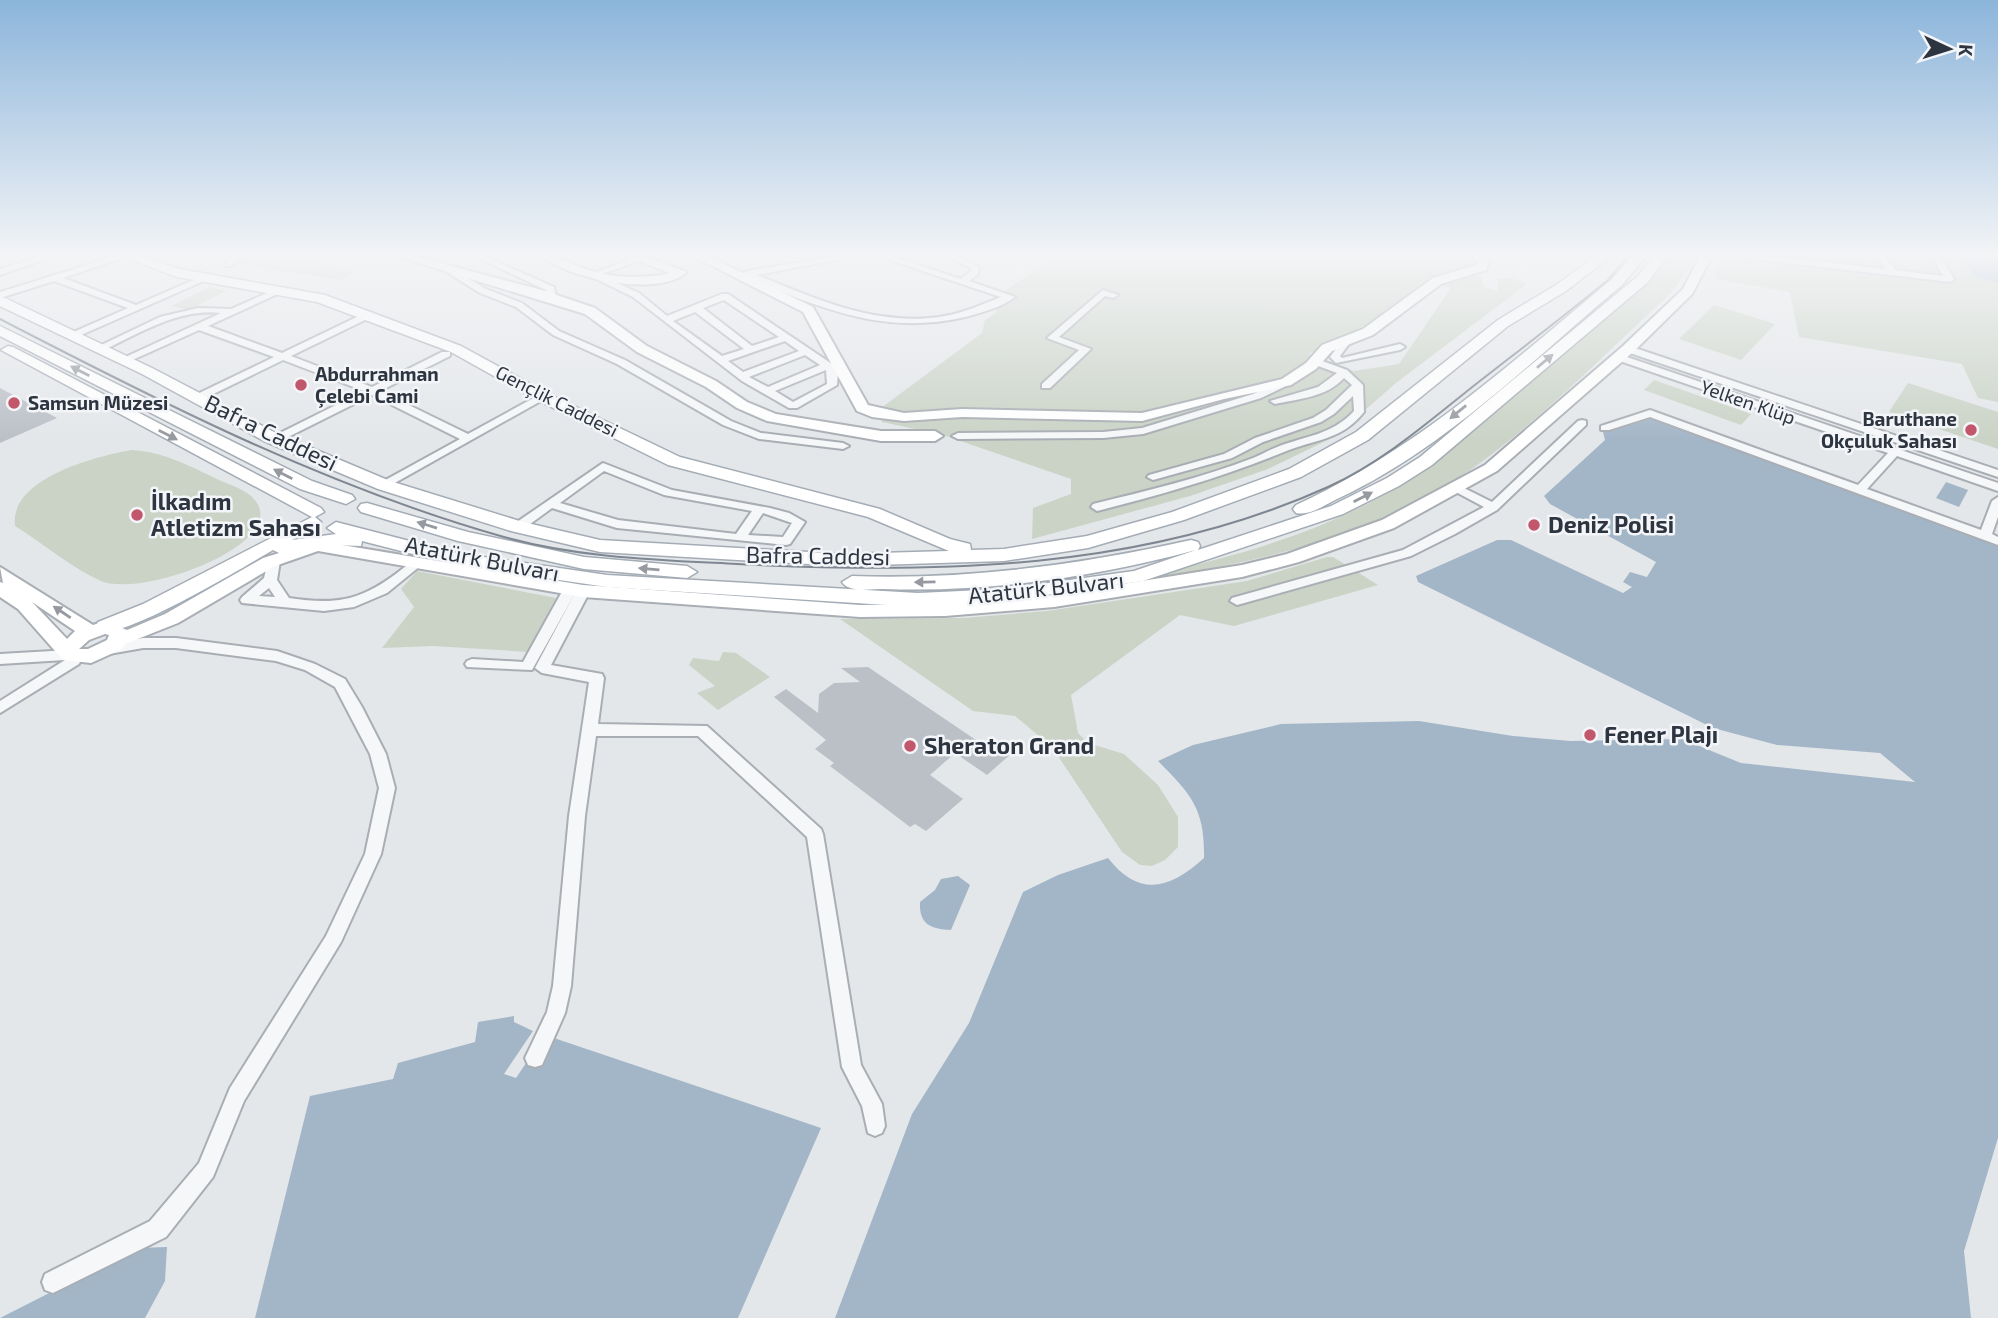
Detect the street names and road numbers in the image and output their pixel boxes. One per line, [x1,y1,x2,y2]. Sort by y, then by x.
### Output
street label: Gençlik Caddesi [492,360,622,442]
street label: Yelken Klüp [1698,375,1799,429]
street label: Bafra Caddesi [200,388,342,476]
street label: Atatürk Bulvarı [403,529,562,587]
street label: Bafra Caddesi [746,540,890,570]
street label: Atatürk Bulvarı [967,565,1125,609]

